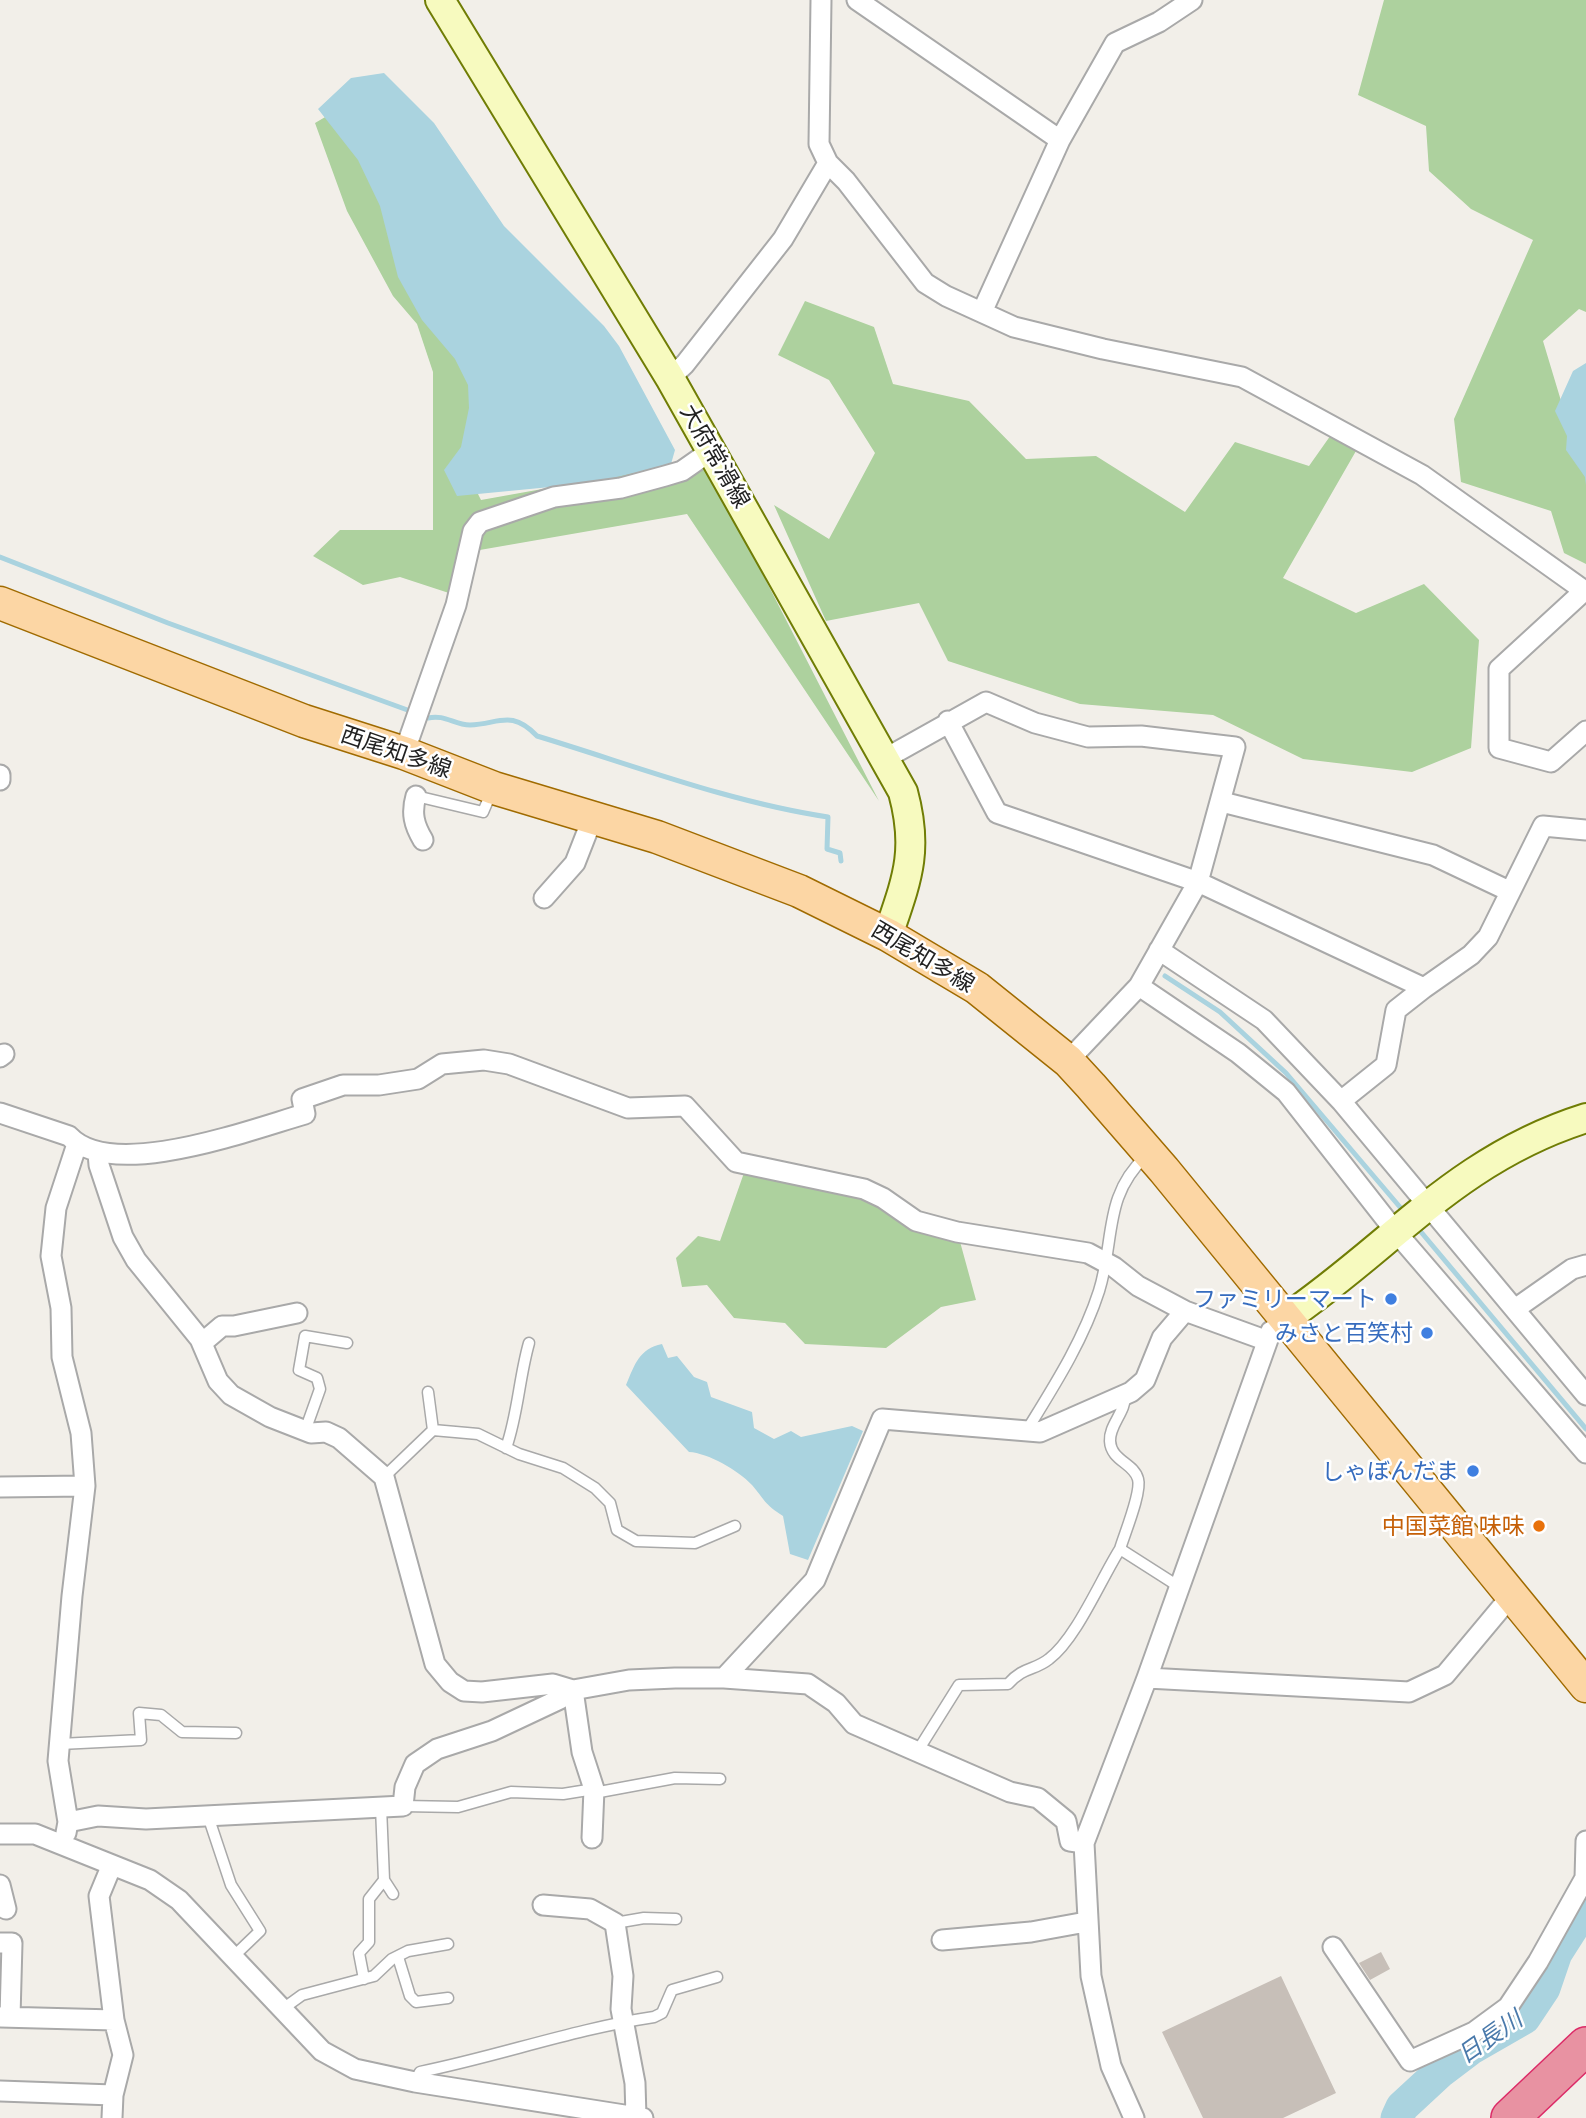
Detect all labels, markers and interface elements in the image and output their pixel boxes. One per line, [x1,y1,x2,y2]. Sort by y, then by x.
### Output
street label: 大府常滑線 [674,399,756,513]
street label: 西尾知多線 [337,720,455,784]
street label: 西尾知多線 [867,916,979,998]
place label: ファミリーマート [1193,1285,1377,1313]
marker: ファミリーマート [1383,1291,1399,1307]
place label: みさと百笑村 [1275,1319,1413,1347]
marker: みさと百笑村 [1419,1325,1435,1341]
place label: しゃぼんだま [1321,1457,1459,1485]
marker: しゃぼんだま [1465,1463,1481,1479]
place label: 中国菜館 味味 [1382,1512,1525,1540]
marker: 中国菜館 味味 [1531,1518,1547,1534]
water label: 日長川 [1452,2005,1528,2069]

